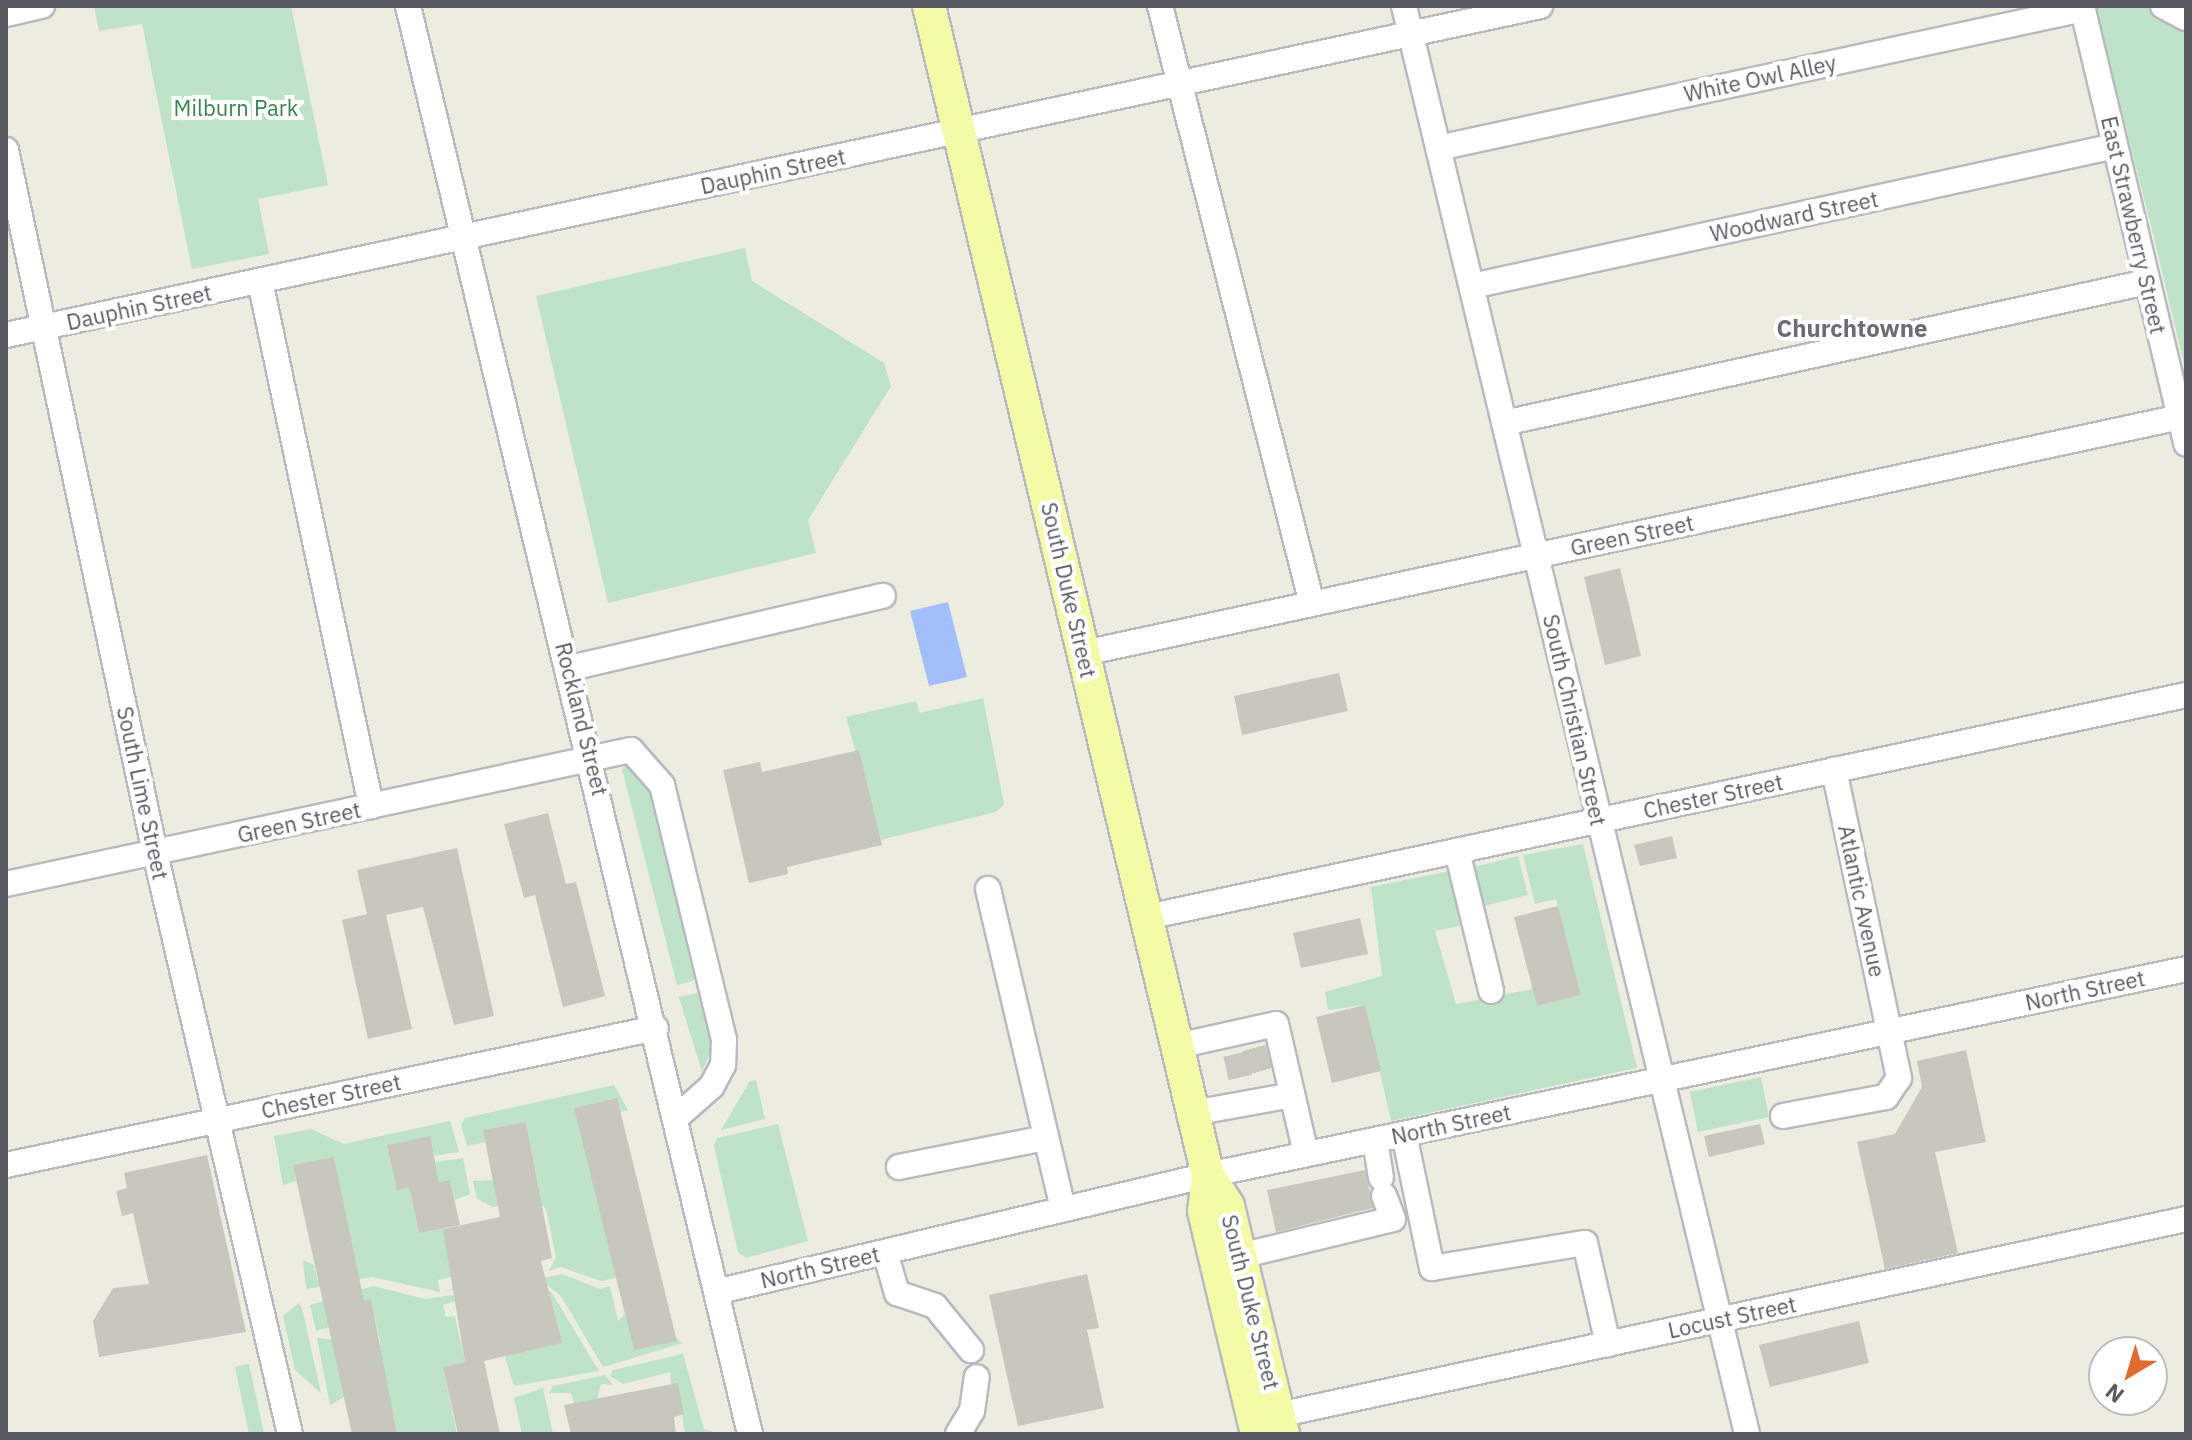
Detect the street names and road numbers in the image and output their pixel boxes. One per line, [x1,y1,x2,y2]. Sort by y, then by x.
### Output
street label: White Owl Alley [1681,49,1839,107]
street label: East Strawberry Street [2096,113,2172,337]
street label: Dauphin Street [698,143,848,199]
street label: Woodward Street [1707,185,1881,247]
street label: Dauphin Street [64,279,214,335]
street label: South Duke Street [1036,500,1102,680]
street label: Green Street [1568,509,1696,561]
street label: South Christian Street [1538,612,1612,828]
street label: Rockland Street [550,640,614,798]
street label: South Lime Street [112,704,174,882]
street label: Chester Street [1641,768,1785,824]
street label: Green Street [235,796,363,848]
street label: Atlantic Avenue [1833,822,1891,980]
street label: North Street [2023,964,2147,1016]
street label: Chester Street [259,1068,403,1124]
street label: North Street [1389,1098,1513,1150]
street label: South Duke Street [1217,1212,1285,1392]
street label: North Street [758,1240,882,1294]
street label: Locust Street [1665,1291,1799,1343]

